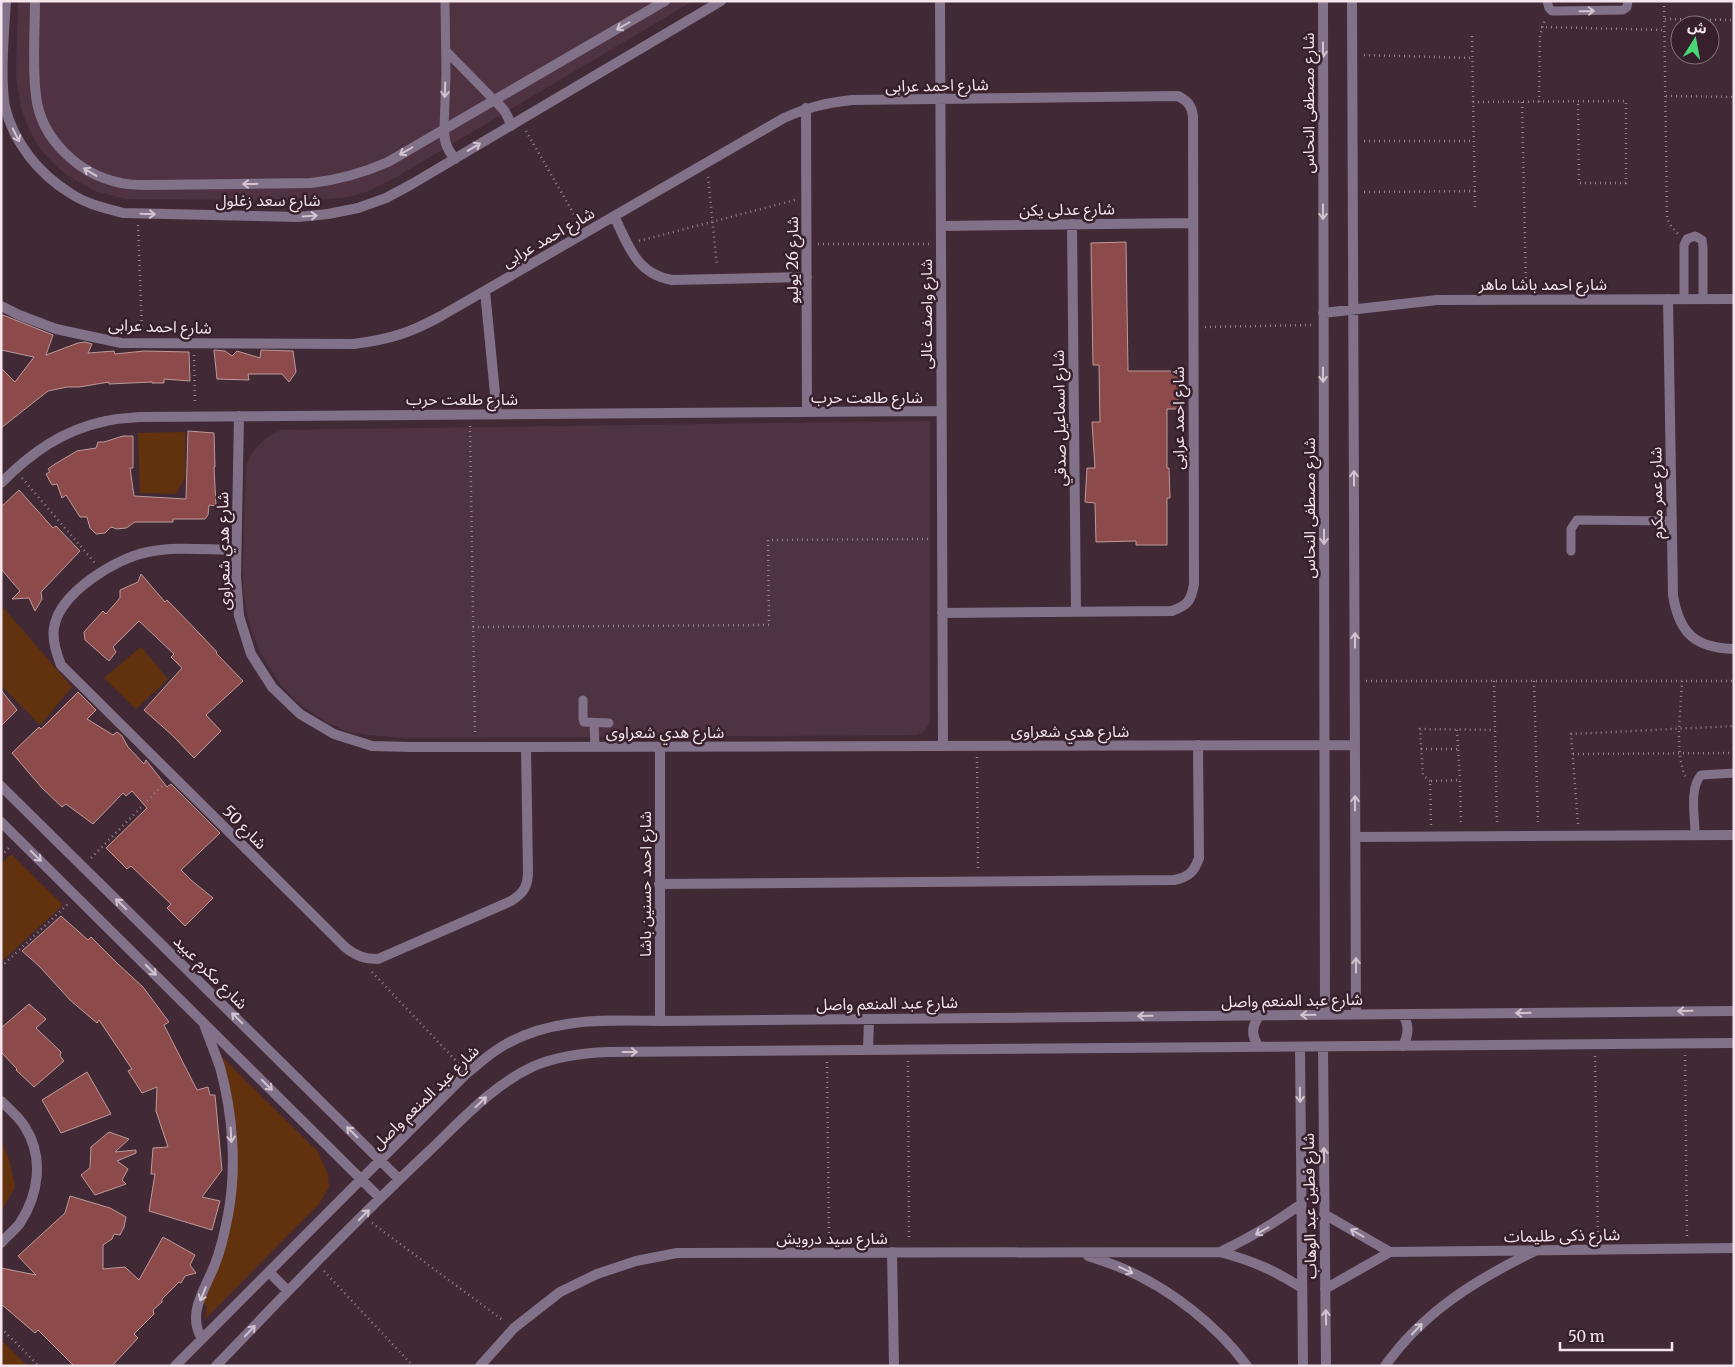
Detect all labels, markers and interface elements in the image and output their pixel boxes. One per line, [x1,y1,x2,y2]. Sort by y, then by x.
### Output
one-way arrow [1578,6,1595,16]
north arrow [1670,15,1720,65]
text: ش [1686,17,1709,38]
one-way arrow [616,21,630,31]
street label: شارع مصطفى النحاس [1298,32,1321,174]
one-way arrow [1318,42,1328,58]
street label: شارع احمد عرابى [885,74,989,99]
one-way arrow [441,82,450,98]
one-way arrow [12,127,21,142]
one-way arrow [467,142,481,152]
one-way arrow [400,146,414,156]
one-way arrow [84,166,98,176]
one-way arrow [243,179,259,189]
street label: شارع سعد زغلول [215,190,321,213]
street label: شارع عدلى يكن [1019,198,1115,223]
street label: شارع احمد عرابى [498,202,599,274]
one-way arrow [1318,204,1328,220]
one-way arrow [139,210,155,219]
one-way arrow [302,211,318,220]
street label: شارع 26 يوليو [782,216,805,304]
street label: شارع واصف غالى [916,259,939,369]
street label: شارع احمد باشا ماهر [1478,274,1607,297]
street label: شارع احمد عرابى [108,314,212,341]
street label: شارع اسماعيل صدقي [1048,349,1073,486]
street label: شارع احمد عرابى [1168,366,1191,470]
one-way arrow [1318,366,1328,383]
street label: شارع طلعت حرب [811,387,923,410]
street label: شارع طلعت حرب [406,389,518,412]
street label: شارع مصطفى النحاس [1299,437,1322,579]
street label: شارع عمر مكرم [1645,447,1670,539]
one-way arrow [1349,470,1359,486]
street label: شارع هدي شعراوى [212,492,237,610]
one-way arrow [1319,529,1329,545]
one-way arrow [1350,633,1360,649]
street label: شارع هدي شعراوى [1011,721,1129,744]
street label: شارع هدي شعراوى [606,722,724,745]
one-way arrow [1350,795,1360,812]
street label: شارع 50 [217,801,271,855]
street label: شارع احمد حسنين باشا [635,811,658,957]
one-way arrow [30,850,42,862]
one-way arrow [115,898,127,910]
street label: شارع مكرم عبيد [168,931,252,1015]
one-way arrow [1351,958,1361,974]
one-way arrow [145,964,157,976]
street label: شارع عبد المنعم واصل [1221,989,1363,1014]
street label: شارع عبد المنعم واصل [816,992,958,1017]
one-way arrow [1677,1006,1694,1016]
one-way arrow [1515,1008,1531,1018]
one-way arrow [1300,1010,1316,1020]
one-way arrow [1137,1011,1154,1021]
one-way arrow [230,1012,243,1024]
street label: شارع عبد المنعم واصل [367,1041,485,1156]
one-way arrow [622,1047,638,1057]
one-way arrow [261,1078,273,1091]
one-way arrow [1295,1087,1305,1103]
one-way arrow [474,1096,487,1108]
one-way arrow [346,1126,359,1138]
one-way arrow [226,1127,236,1143]
street label: شارع فطين عبد الوهاب [1298,1133,1323,1279]
one-way arrow [1319,1147,1329,1163]
one-way arrow [358,1209,370,1221]
street label: شارع ذكى طليمات [1504,1224,1620,1249]
one-way arrow [1255,1226,1270,1236]
street label: شارع سيد درويش [776,1228,888,1251]
one-way arrow [1350,1228,1365,1238]
one-way arrow [1118,1266,1133,1275]
one-way arrow [197,1286,206,1301]
one-way arrow [1321,1309,1330,1325]
scale bar [1560,1320,1672,1352]
one-way arrow [1411,1323,1423,1336]
one-way arrow [244,1324,256,1337]
text: 50 m [1568,1327,1605,1346]

